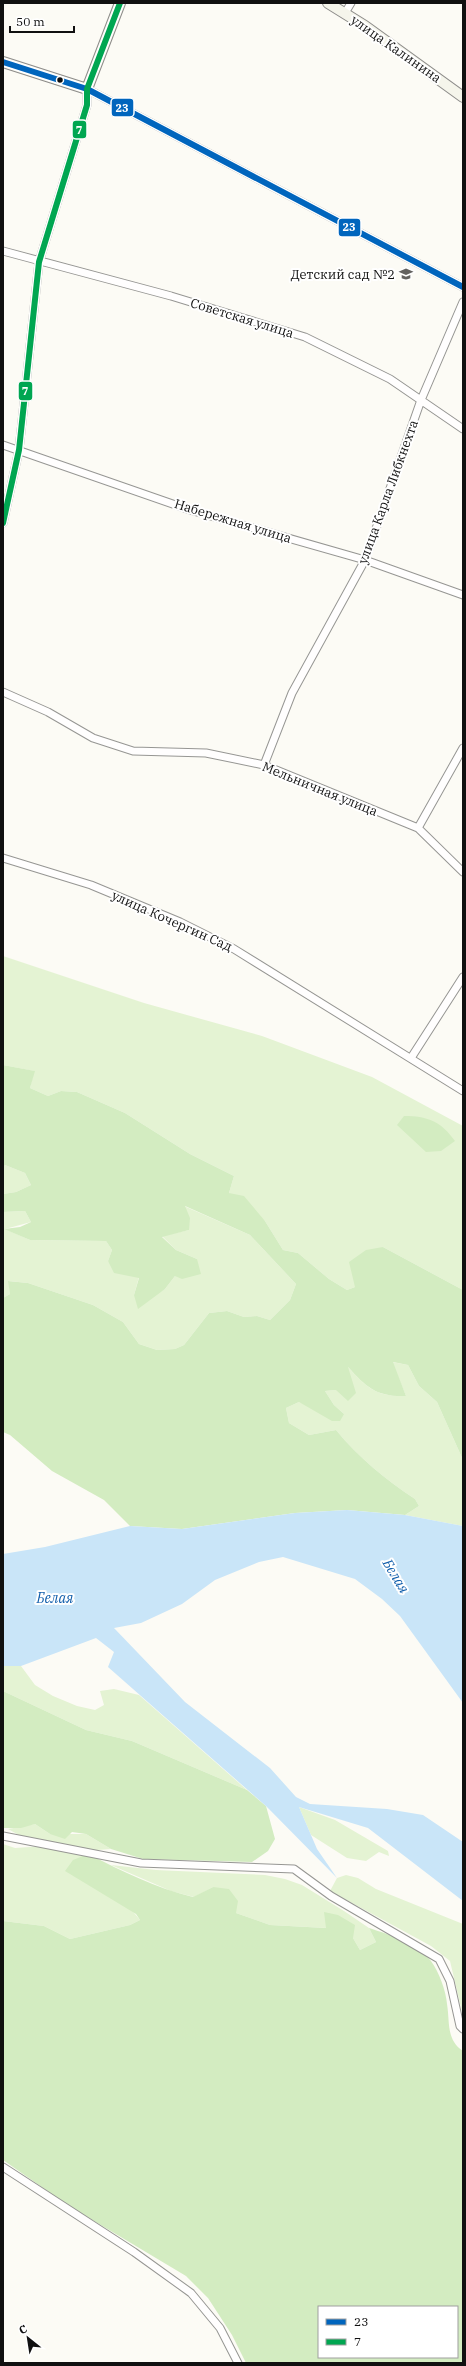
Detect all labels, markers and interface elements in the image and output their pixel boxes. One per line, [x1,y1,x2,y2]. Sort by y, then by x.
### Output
scale bar [10,8,74,34]
street label: улица Калинина [347,11,445,87]
text: 50 m [16,14,45,29]
unlabelled marker [55,75,65,85]
line badge: 23 [111,98,134,117]
text: 23 [115,101,129,115]
line badge: 7 [72,120,87,139]
text: 7 [76,123,82,137]
line badge: 23 [338,218,361,237]
text: 23 [342,220,356,234]
place label: Детский сад №2 [291,266,395,283]
school or university icon: Детский сад №2 [398,266,414,282]
street label: Советская улица [188,294,296,342]
line badge: 7 [18,381,33,401]
text: 7 [22,384,28,398]
street label: улица Карла Либкнехта [354,418,422,566]
street label: Набережная улица [172,495,294,547]
street label: Мельничная улица [260,758,380,820]
street label: улица Кочергин Сад [109,887,235,955]
water label: Белая [378,1555,414,1597]
water label: Белая [36,1589,74,1607]
legend [318,2306,458,2358]
text: 23 [354,2314,368,2329]
north arrow [8,2318,48,2358]
text: С [16,2321,30,2337]
text: 7 [354,2334,361,2349]

